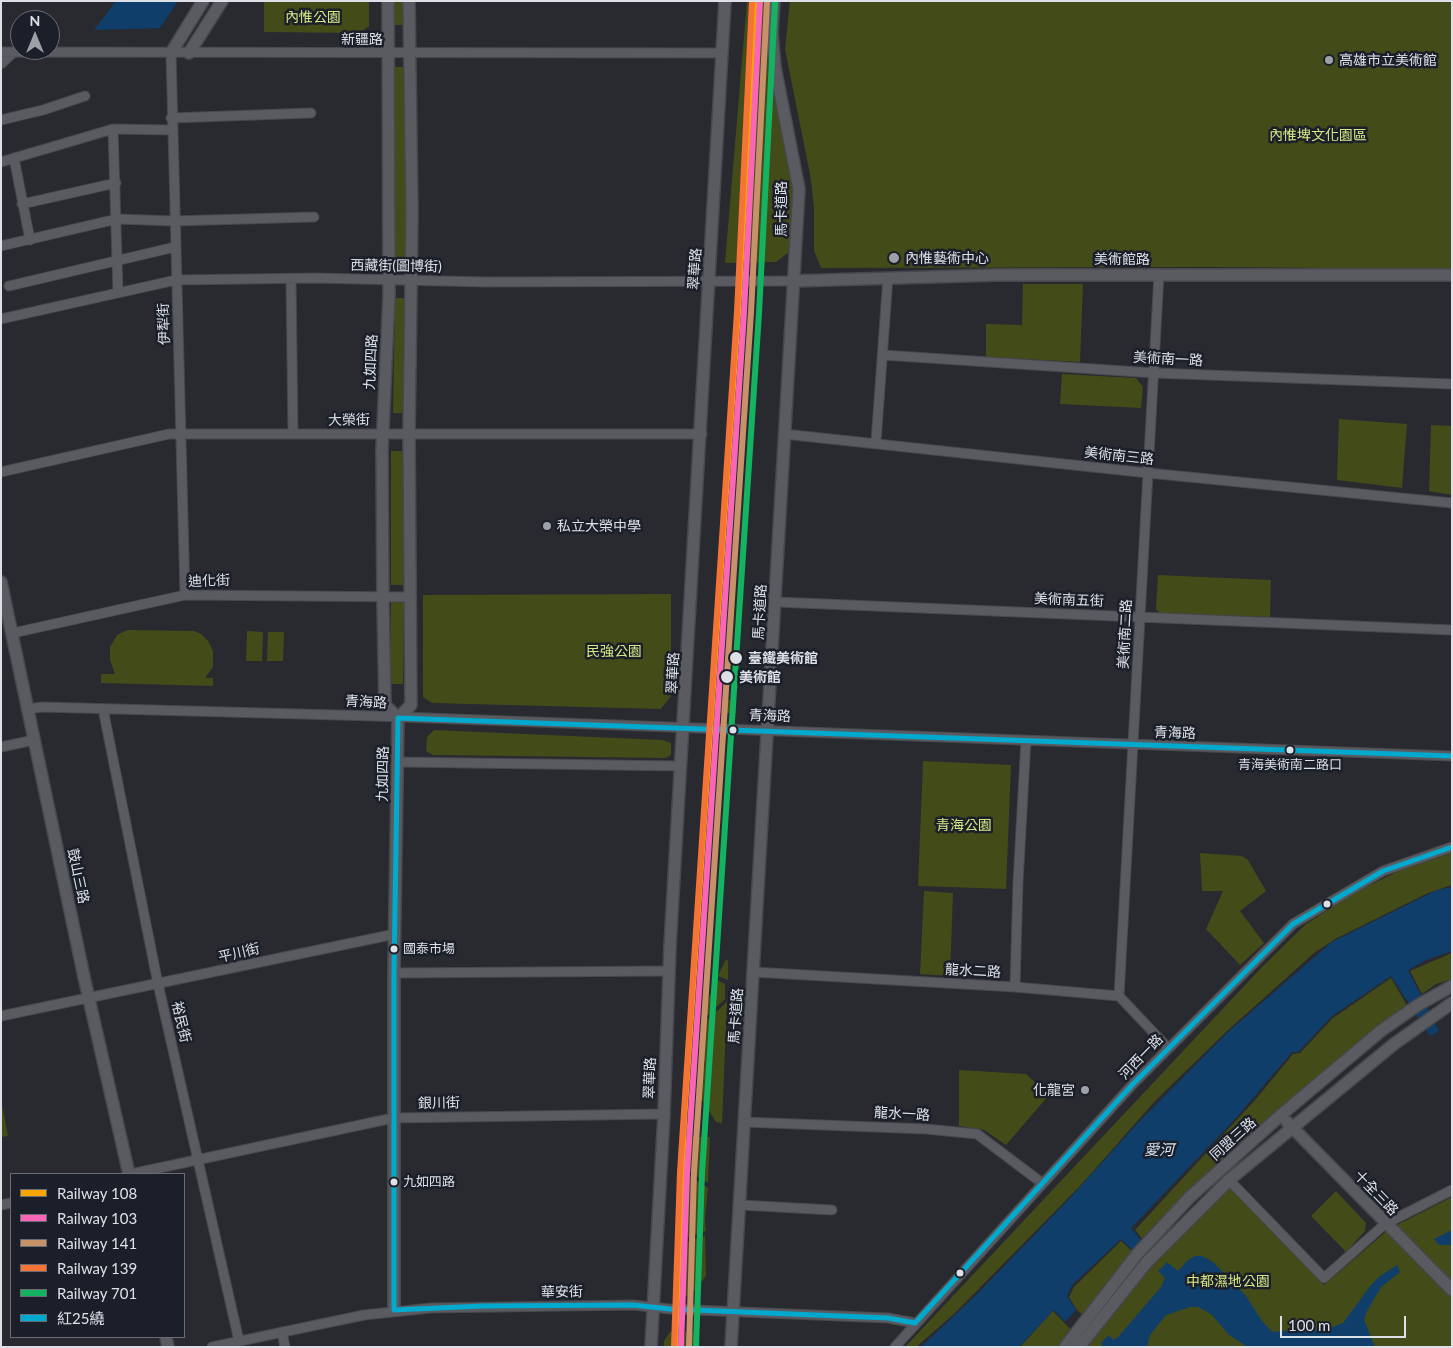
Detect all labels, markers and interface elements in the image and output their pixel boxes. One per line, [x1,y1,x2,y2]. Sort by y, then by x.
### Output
park label: 內惟公園 [285,9,341,25]
north arrow [10,10,60,60]
text: N [30,12,40,29]
street label: 新疆路 [341,31,383,47]
place label: 高雄市立美術館 [1339,52,1437,68]
marker: 高雄市立美術館 [1323,54,1335,66]
park label: 內惟埤文化園區 [1269,127,1367,143]
street label: 馬卡道路 [773,181,789,237]
street label: 翠華路 [685,247,705,291]
place label: 內惟藝術中心 [905,250,989,266]
marker: 內惟藝術中心 [887,251,901,265]
street label: 美術館路 [1094,251,1150,267]
street label: 西藏街(圖博街) [350,257,442,275]
street label: 伊犁街 [155,303,173,345]
street label: 九如四路 [361,334,381,390]
street label: 美術南一路 [1133,349,1203,369]
street label: 大榮街 [328,411,370,429]
street label: 美術南三路 [1083,444,1155,468]
place label: 私立大榮中學 [557,518,641,534]
marker: 私立大榮中學 [541,520,553,532]
street label: 迪化街 [188,572,230,590]
street label: 馬卡道路 [750,584,770,640]
street label: 美術南五街 [1034,590,1104,610]
street label: 美術南二路 [1115,599,1135,669]
park label: 民強公園 [586,643,642,659]
marker: 臺鐵美術館 [728,650,744,666]
place label: 臺鐵美術館 [748,650,818,666]
street label: 翠華路 [664,652,682,694]
marker: 美術館 [719,669,735,685]
place label: 美術館 [739,669,781,685]
street label: 青海路 [345,693,387,711]
street label: 青海路 [749,707,791,725]
street label: 青海路 [1154,724,1196,742]
unlabelled marker [728,725,738,735]
marker: 青海美術南二路口 [1285,745,1295,755]
street label: 九如四路 [374,746,392,802]
place label: 青海美術南二路口 [1238,757,1342,773]
park label: 青海公園 [936,817,992,833]
street label: 鼓山三路 [64,847,92,905]
unlabelled marker [1322,899,1332,909]
street label: 平川街 [217,940,261,966]
place label: 國泰市場 [403,941,455,957]
marker: 國泰市場 [389,944,399,954]
street label: 龍水二路 [945,961,1001,981]
street label: 馬卡道路 [726,987,746,1045]
street label: 裕民街 [168,1000,194,1044]
street label: 河西一路 [1116,1031,1166,1083]
street label: 翠華路 [641,1057,659,1099]
place label: 化龍宮 [1033,1082,1075,1098]
marker: 化龍宮 [1079,1084,1091,1096]
street label: 銀川街 [418,1094,460,1112]
street label: 龍水一路 [874,1104,930,1124]
street label: 同盟三路 [1207,1114,1259,1164]
water label: 愛河 [1144,1141,1174,1159]
street label: 十全三路 [1351,1167,1401,1219]
legend [10,1173,185,1338]
place label: 九如四路 [403,1174,455,1190]
marker: 九如四路 [389,1177,399,1187]
text: Railway 108 [57,1184,137,1202]
text: Railway 103 [57,1209,137,1227]
text: Railway 141 [57,1234,137,1252]
text: Railway 139 [57,1259,137,1277]
unlabelled marker [955,1268,965,1278]
park label: 中都濕地公園 [1186,1273,1270,1289]
street label: 華安街 [541,1283,583,1301]
text: Railway 701 [57,1284,137,1302]
scale bar [1283,1306,1409,1338]
text: 紅25繞 [57,1309,104,1327]
text: 100 m [1288,1316,1330,1334]

